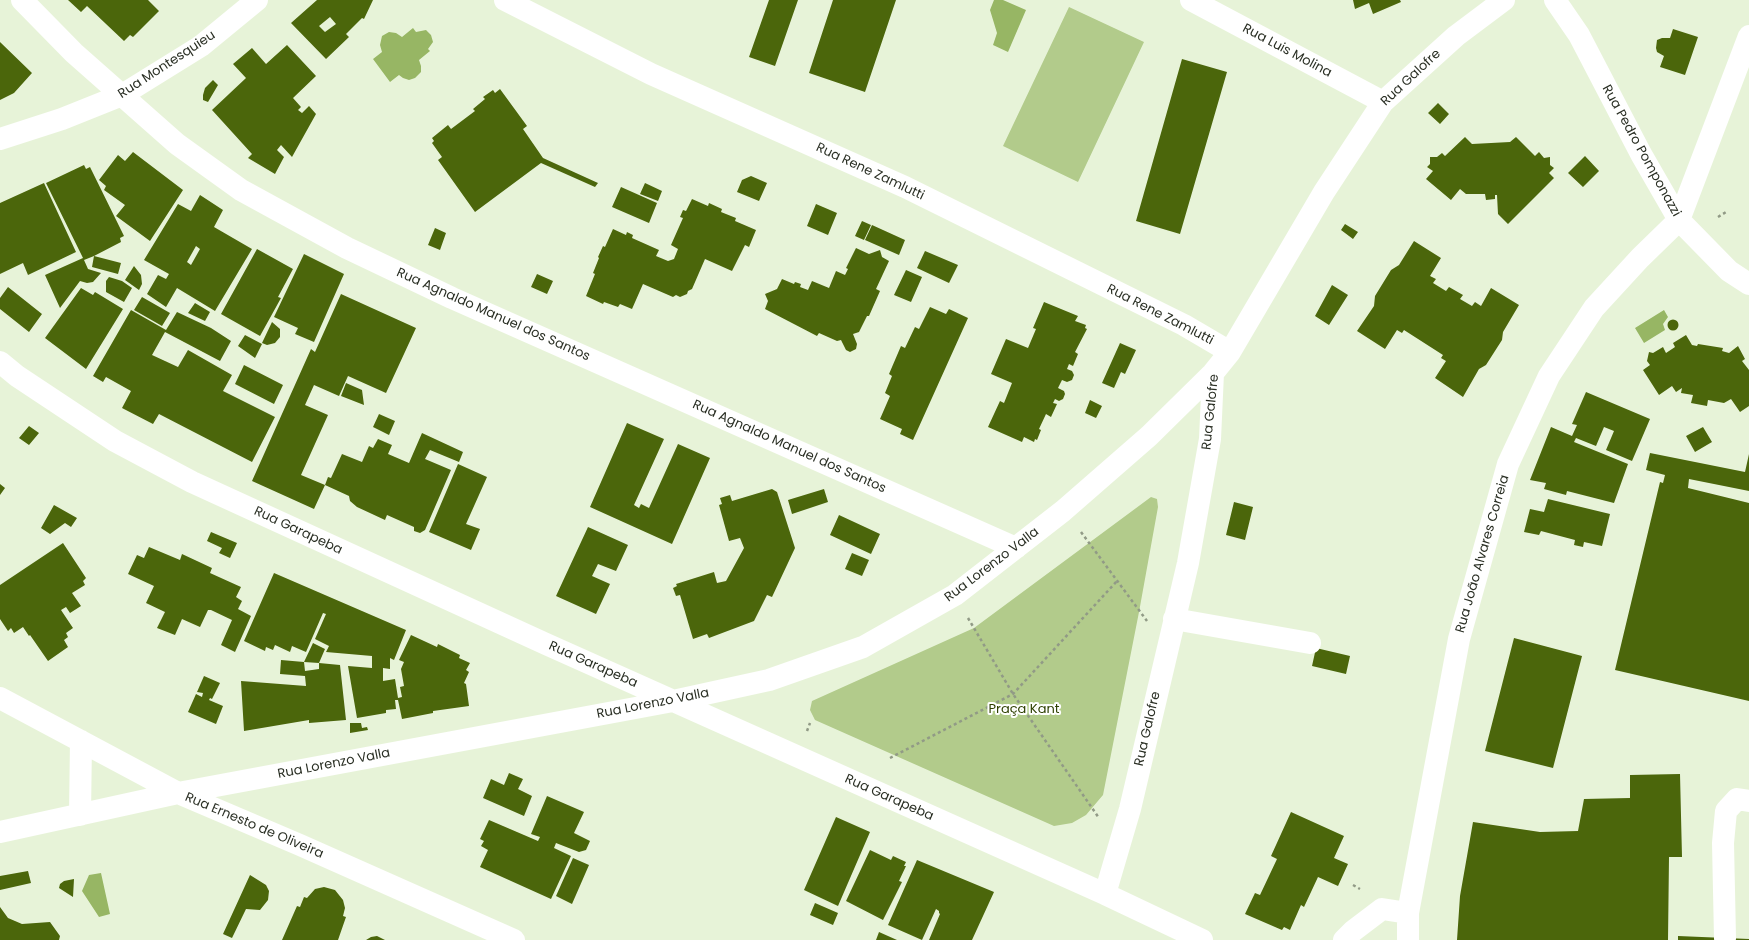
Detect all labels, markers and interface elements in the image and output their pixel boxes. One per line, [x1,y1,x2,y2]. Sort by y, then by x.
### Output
street label: Rua Luis Molina [1240,21,1334,81]
street label: Rua Montesquieu [116,28,218,102]
street label: Rua Galofre [1378,46,1444,110]
street label: Rua Pedro Pomponazzi [1598,83,1684,219]
street label: Rua Rene Zamlutti [813,140,927,204]
street label: Rua Agnaldo Manuel dos Santos [394,265,592,365]
street label: Rua Rene Zamlutti [1104,281,1216,349]
street label: Rua Galofre [1199,373,1223,451]
street label: Rua Agnaldo Manuel dos Santos [690,397,888,497]
street label: Rua João Alvares Correia [1453,473,1513,635]
street label: Rua Garapeba [251,504,345,558]
street label: Rua Lorenzo Valla [942,524,1042,606]
street label: Rua Garapeba [546,638,640,692]
street label: Rua Lorenzo Valla [596,685,710,723]
street label: Rua Galofre [1132,690,1164,768]
park label: Praça Kant [989,702,1059,718]
street label: Rua Lorenzo Valla [277,745,391,783]
street label: Rua Garapeba [842,771,936,825]
street label: Rua Ernesto de Oliveira [182,790,326,862]

